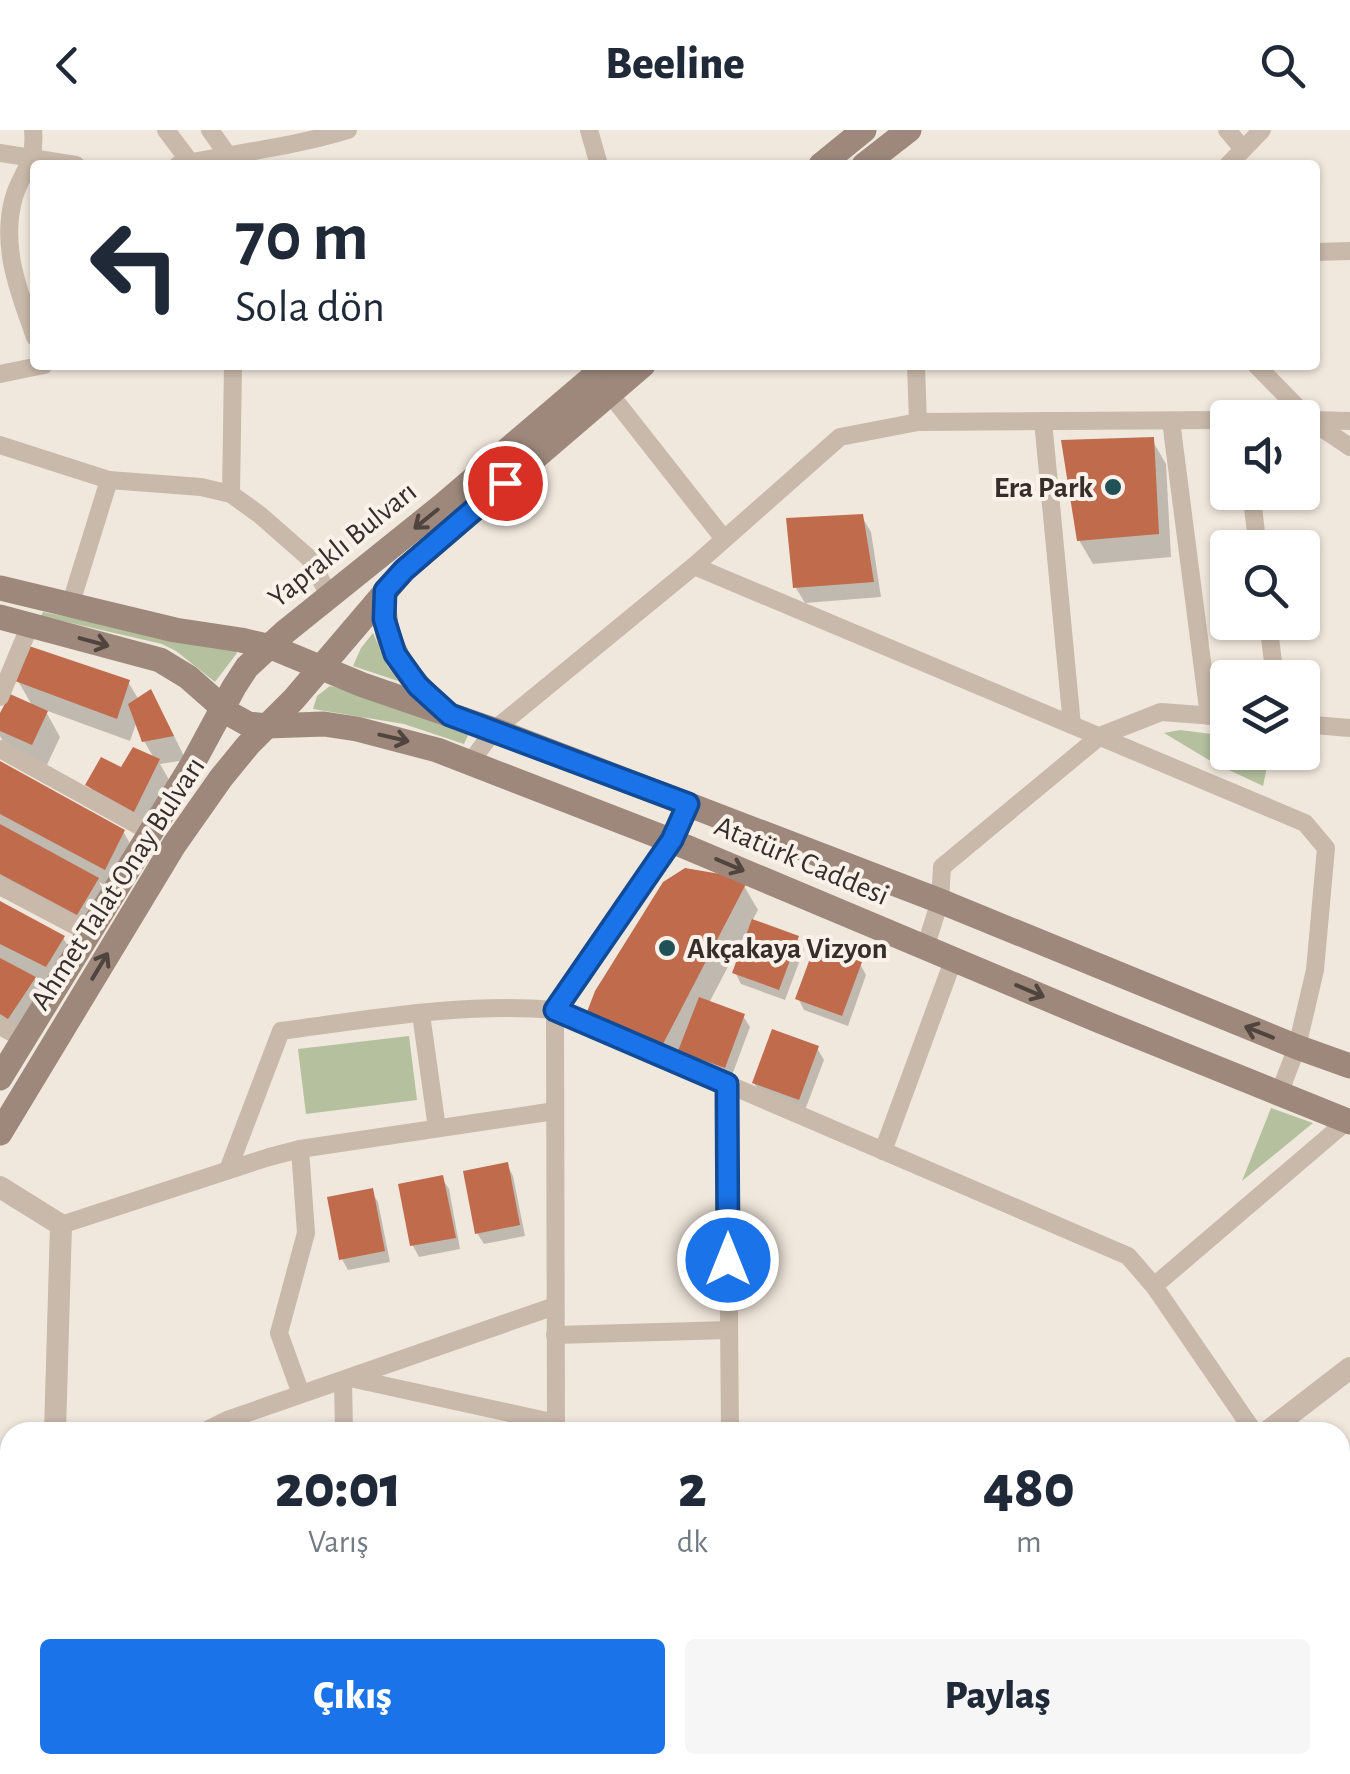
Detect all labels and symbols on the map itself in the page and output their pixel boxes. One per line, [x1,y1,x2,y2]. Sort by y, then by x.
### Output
pin [463,441,548,526]
place label: Era Park [994,473,1093,503]
street label: Yapraklı Bulvarı [263,476,422,613]
marker: Era Park [1102,476,1124,498]
one-way arrow [413,508,439,530]
one-way arrow [78,633,109,652]
one-way arrow [377,730,409,748]
street label: Ahmet Talat Onay Bulvarı [25,752,211,1015]
street label: Atatürk Caddesi [710,811,893,911]
one-way arrow [714,857,745,875]
place label: Akçakaya Vizyon [687,934,888,964]
marker: Akçakaya Vizyon [656,937,678,959]
one-way arrow [90,952,110,981]
one-way arrow [1014,983,1045,1001]
one-way arrow [1244,1022,1274,1040]
position arrow [676,1208,780,1312]

